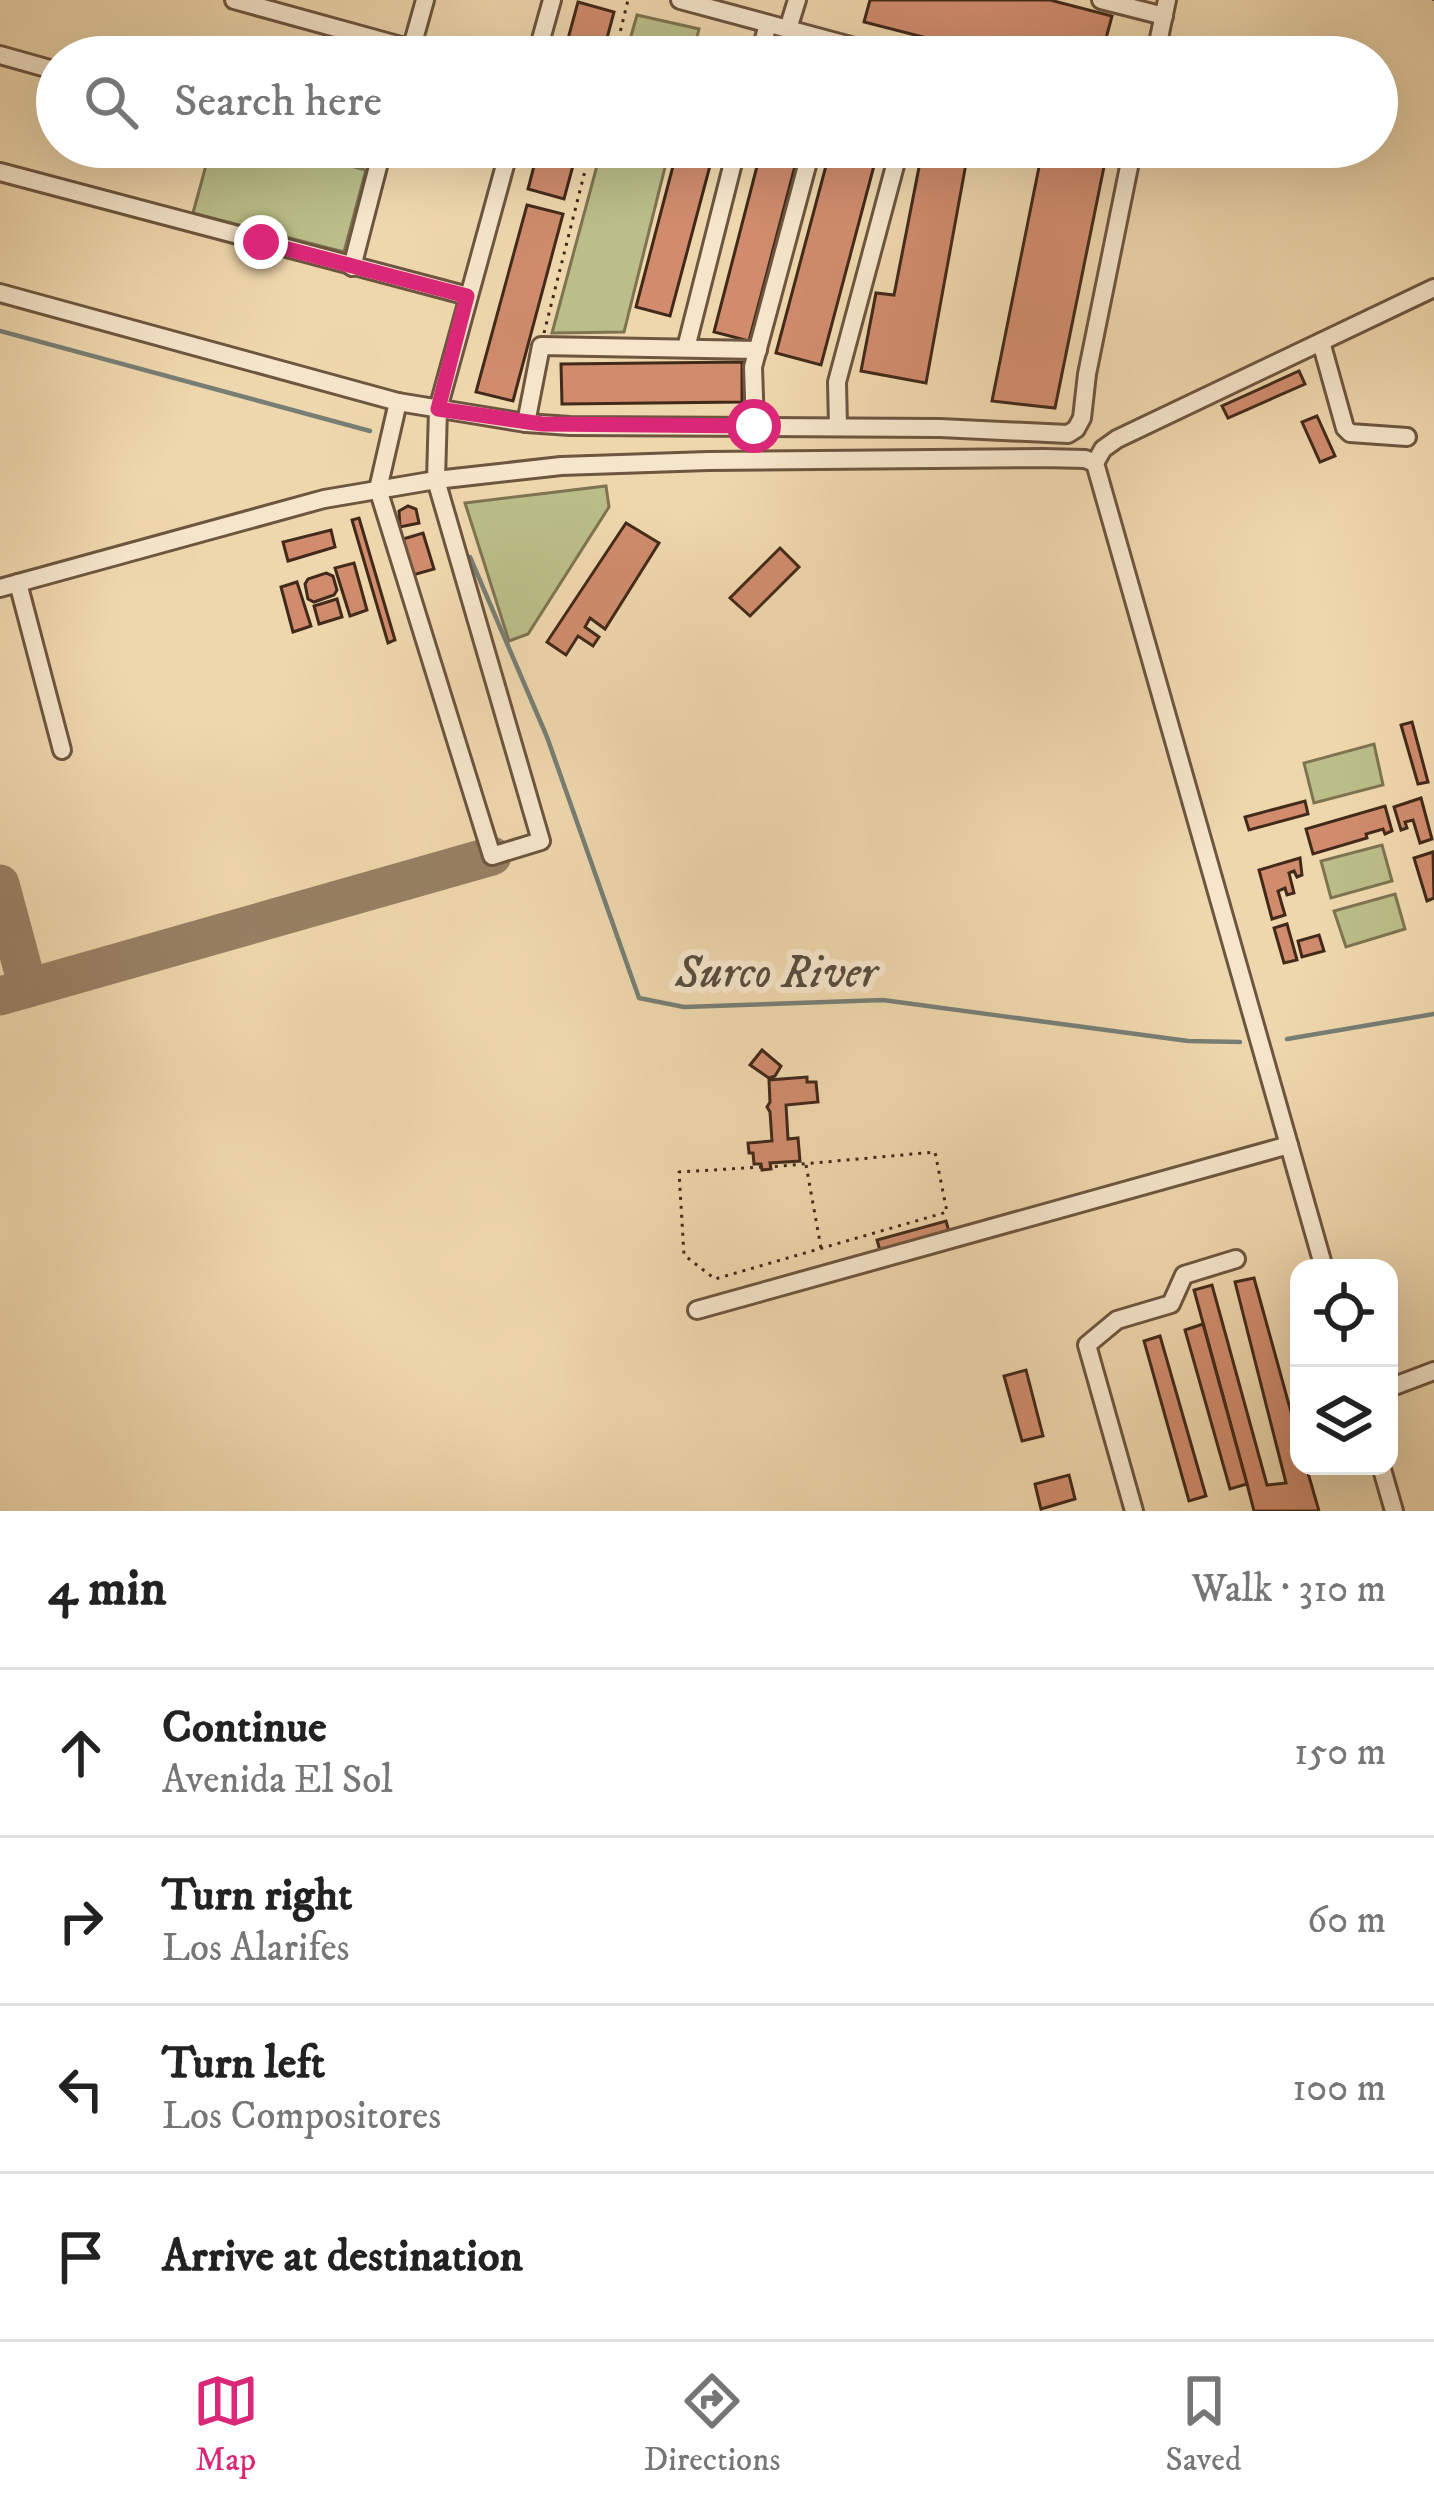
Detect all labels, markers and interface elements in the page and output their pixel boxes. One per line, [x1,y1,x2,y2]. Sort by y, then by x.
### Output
search box [36,36,1398,168]
icon: search [78,69,144,135]
text: Search here [174,74,382,130]
route end [234,215,288,269]
route start [727,399,781,453]
water label: Surco River [674,946,880,1002]
map controls [1290,1259,1398,1475]
button: locate [1290,1259,1398,1367]
button: layers [1290,1367,1398,1475]
text: 4 min [48,1557,166,1621]
text: Walk · 310 m [1191,1565,1386,1614]
text: Continue [162,1700,327,1756]
icon: ahead [48,1720,114,1786]
text: 150 m [1294,1728,1386,1777]
text: Avenida El Sol [162,1756,393,1805]
text: Turn right [162,1868,352,1924]
icon: right [48,1888,114,1954]
text: 60 m [1307,1896,1386,1945]
text: Los Alarifes [162,1924,350,1973]
text: Turn left [162,2036,325,2092]
icon: left [48,2056,114,2122]
text: 100 m [1292,2064,1386,2113]
text: Los Compositores [162,2092,441,2141]
icon: arrive [48,2224,114,2290]
text: Arrive at destination [162,2229,523,2285]
tab: Map [193,2368,259,2481]
tab: Directions [644,2368,780,2481]
tab: Saved [1166,2368,1241,2481]

